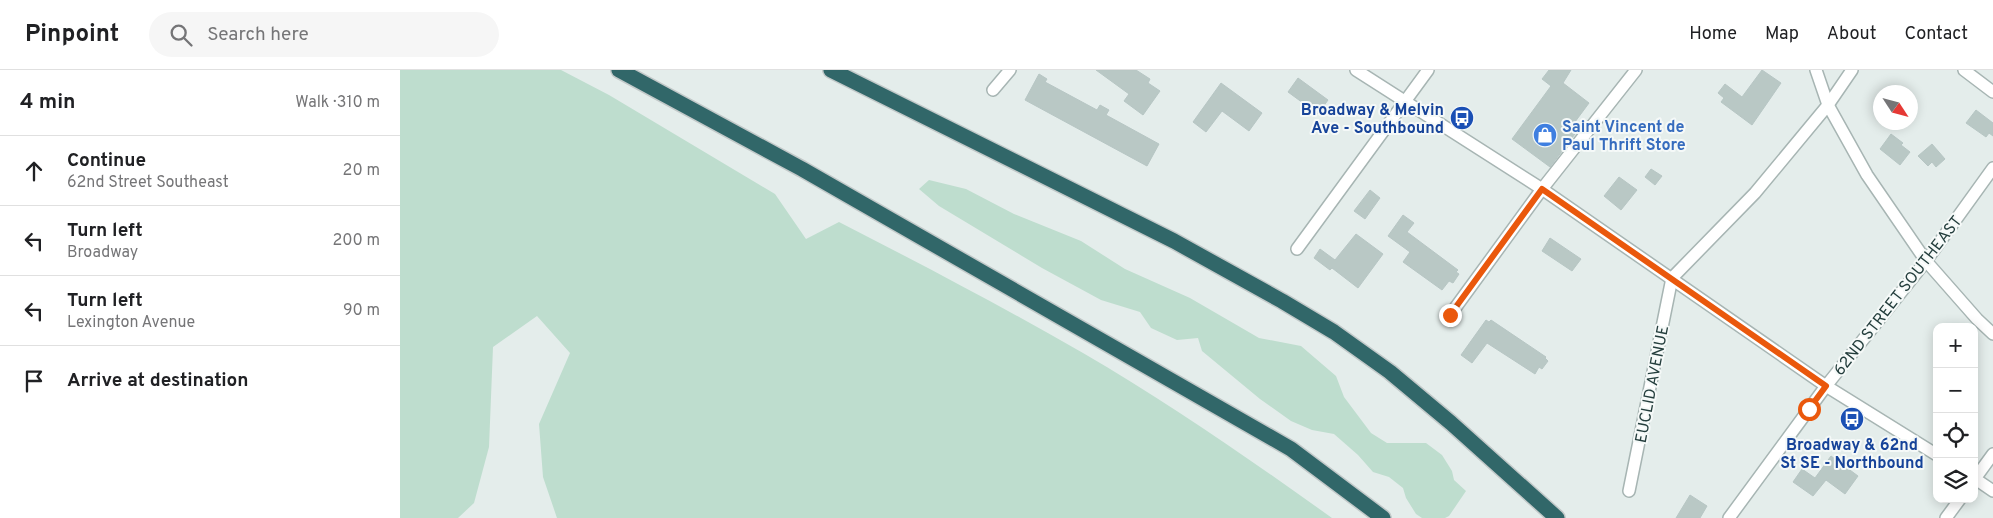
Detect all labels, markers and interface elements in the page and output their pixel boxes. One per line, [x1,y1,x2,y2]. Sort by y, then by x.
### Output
search box [149,12,499,57]
text: Pinpoint [25,20,119,50]
icon: search [167,21,195,49]
text: Search here [207,23,309,47]
text: Home [1689,23,1737,46]
text: Map [1765,23,1799,46]
text: About [1827,23,1876,46]
text: Contact [1904,23,1968,46]
north arrow [1873,85,1918,130]
text: 4 min [20,89,76,116]
text: Walk · 310 m [295,93,380,113]
place label: Broadway & Melvin Ave - Southbound [1301,101,1444,139]
bus stop icon: Broadway & Melvin Ave - Southbound [1449,105,1475,131]
place label: Saint Vincent de Paul Thrift Store [1562,118,1686,156]
shop icon: Saint Vincent de Paul Thrift Store [1532,122,1558,148]
text: Continue [67,149,146,173]
icon: ahead [20,157,48,185]
text: 20 m [343,161,380,181]
text: 62nd Street Southeast [67,173,229,193]
street label: 62ND STREET SOUTHEAST [1830,212,1967,380]
text: Turn left [67,219,143,243]
icon: left [20,227,48,255]
text: 200 m [332,231,380,251]
text: Broadway [67,243,138,263]
text: Turn left [67,289,143,313]
icon: left [20,297,48,325]
text: 90 m [343,301,380,321]
route end [1439,304,1462,327]
text: Lexington Avenue [67,313,195,333]
map controls [1933,323,1978,503]
button: + [1933,323,1978,368]
street label: EUCLID AVENUE [1632,324,1674,445]
icon: arrive [20,367,48,395]
button: − [1933,368,1978,413]
text: Arrive at destination [67,369,248,393]
route start [1798,398,1821,421]
bus stop icon: Broadway & 62nd St SE - Northbound [1839,406,1865,432]
button: locate [1933,413,1978,458]
place label: Broadway & 62nd St SE - Northbound [1780,436,1924,474]
button: layers [1933,458,1978,503]

